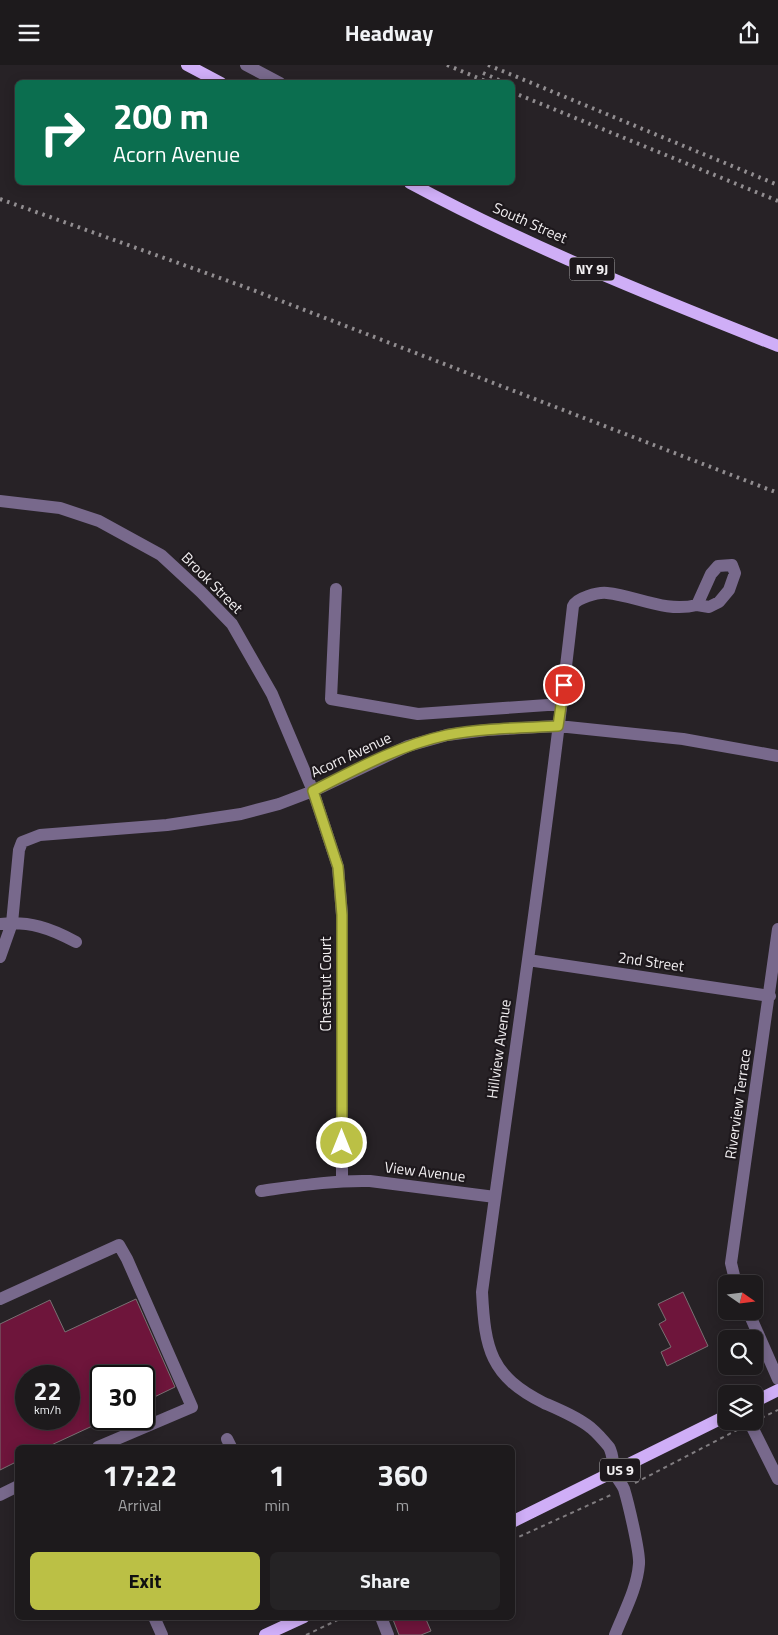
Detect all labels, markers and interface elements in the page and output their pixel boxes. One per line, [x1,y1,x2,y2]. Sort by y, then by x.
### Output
text: Headway [345,16,433,50]
icon: menu [15,19,43,47]
icon: share [735,19,763,47]
text: 200 m [113,89,209,143]
icon: right [30,100,95,165]
text: Acorn Avenue [113,137,240,171]
street label: South Street [489,196,572,249]
road number: NY 9J [570,257,614,280]
street label: Brook Street [176,546,249,619]
pin [543,664,585,706]
icon: arrive [550,671,578,699]
street label: Acorn Avenue [307,726,395,783]
street label: Chestnut Court [314,936,337,1031]
street label: 2nd Street [617,945,686,978]
street label: Hillview Avenue [480,998,517,1100]
street label: Riverview Terrace [718,1047,757,1161]
position arrow [315,1116,367,1168]
street label: View Avenue [383,1155,467,1188]
north arrow [718,1275,762,1320]
map controls [718,1275,763,1430]
button: search [718,1330,763,1375]
speed limit sign: 30 [90,1365,155,1430]
text: 22 [33,1372,62,1410]
button: layers [718,1385,763,1430]
text: km/h [34,1400,61,1419]
text: 17:22 [102,1452,177,1498]
text: 1 [269,1452,286,1498]
text: 360 [377,1452,428,1498]
road number: US 9 [600,1459,640,1481]
text: Arrival [118,1493,161,1517]
text: min [264,1493,290,1517]
text: m [396,1493,409,1517]
button: Exit [30,1552,260,1610]
button: Share [270,1552,500,1610]

